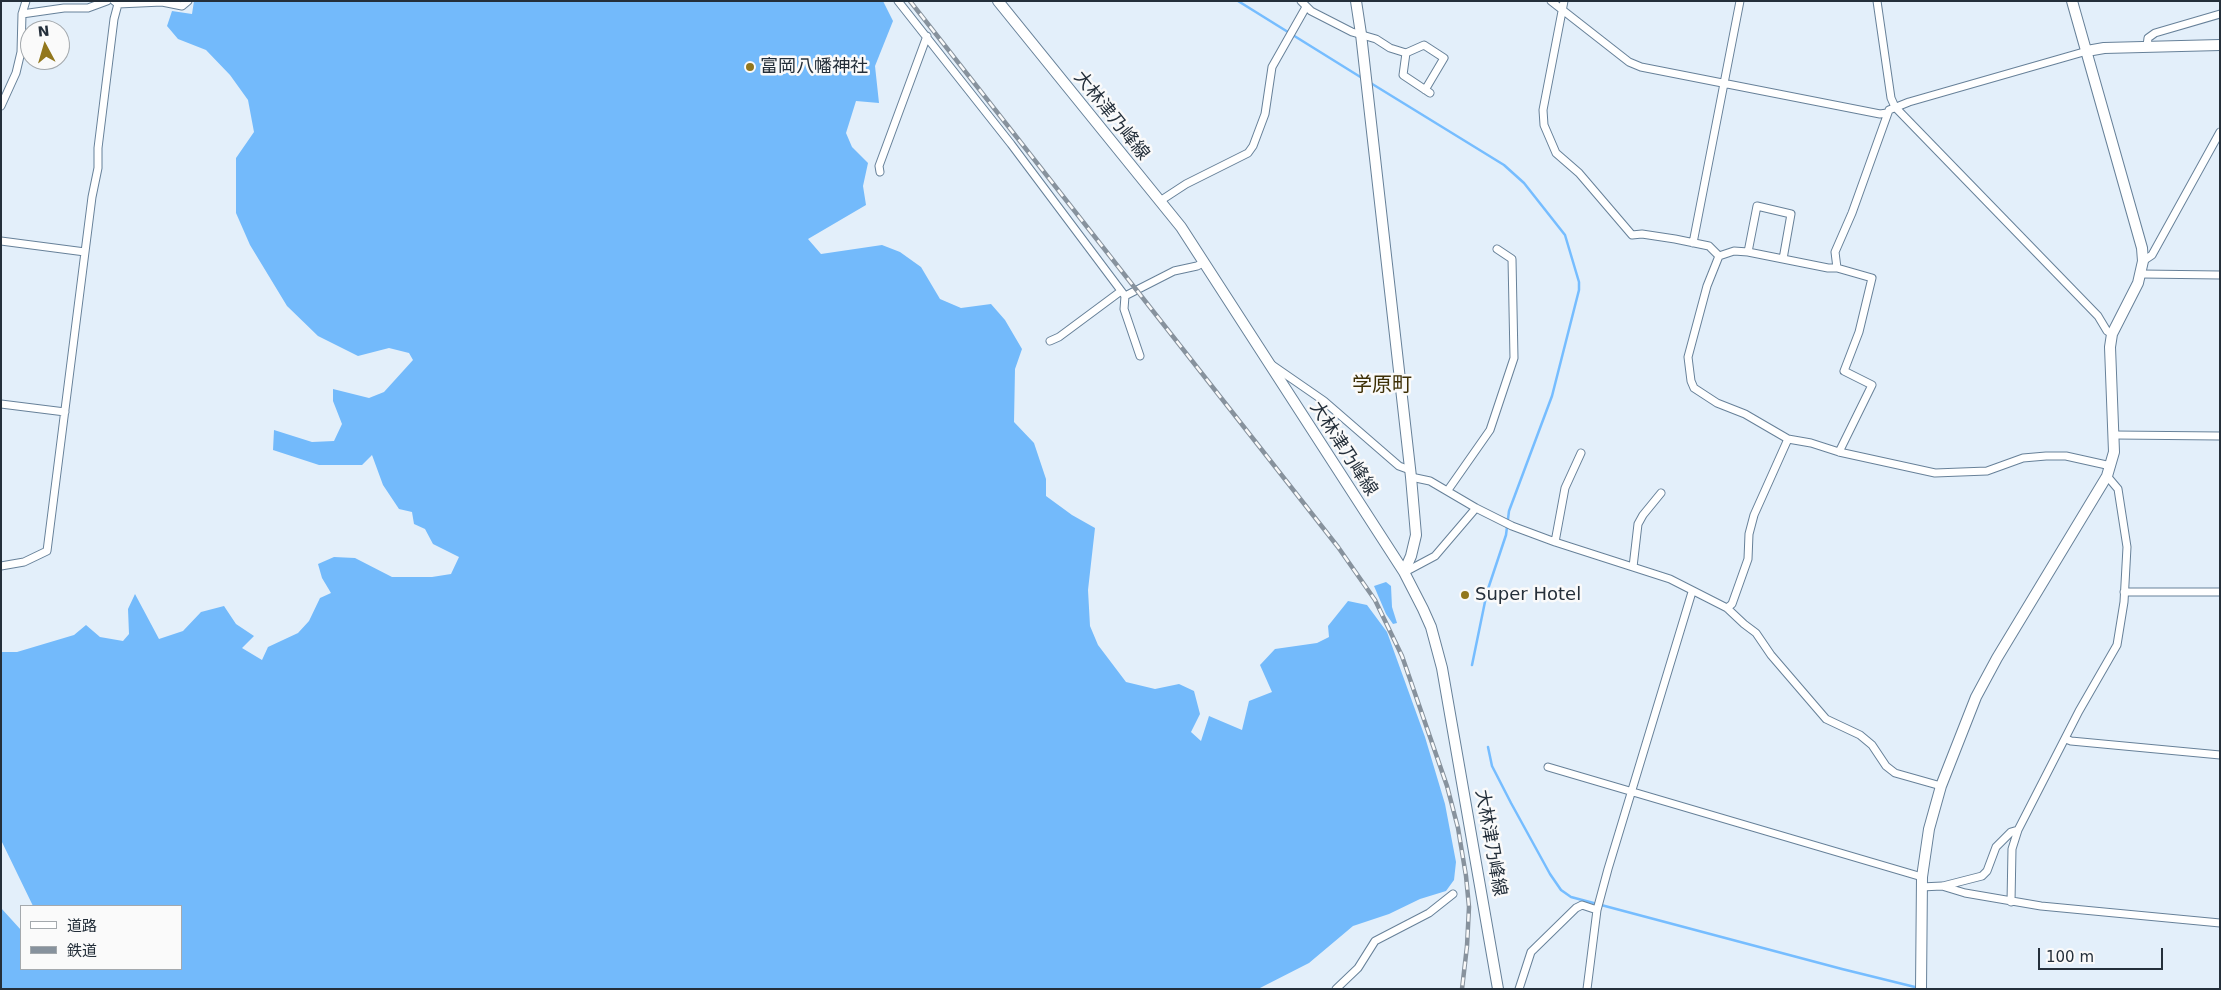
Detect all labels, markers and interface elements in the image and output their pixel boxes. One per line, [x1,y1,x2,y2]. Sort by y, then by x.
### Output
north arrow [20,20,70,70]
text: N [37,23,50,40]
place label: 富岡八幡神社 [760,56,868,78]
marker: 富岡八幡神社 [744,61,756,73]
street label: 大林津乃峰線 [1069,67,1153,165]
district label: 学原町 [1352,374,1412,398]
street label: 大林津乃峰線 [1305,398,1381,500]
place label: Super Hotel [1475,584,1581,606]
marker: Super Hotel [1459,589,1471,601]
street label: 大林津乃峰線 [1470,788,1510,898]
legend [20,905,182,970]
text: 道路 [67,917,97,935]
scale bar [2041,938,2166,970]
text: 鉄道 [67,942,97,960]
text: 100 m [2046,948,2094,966]

